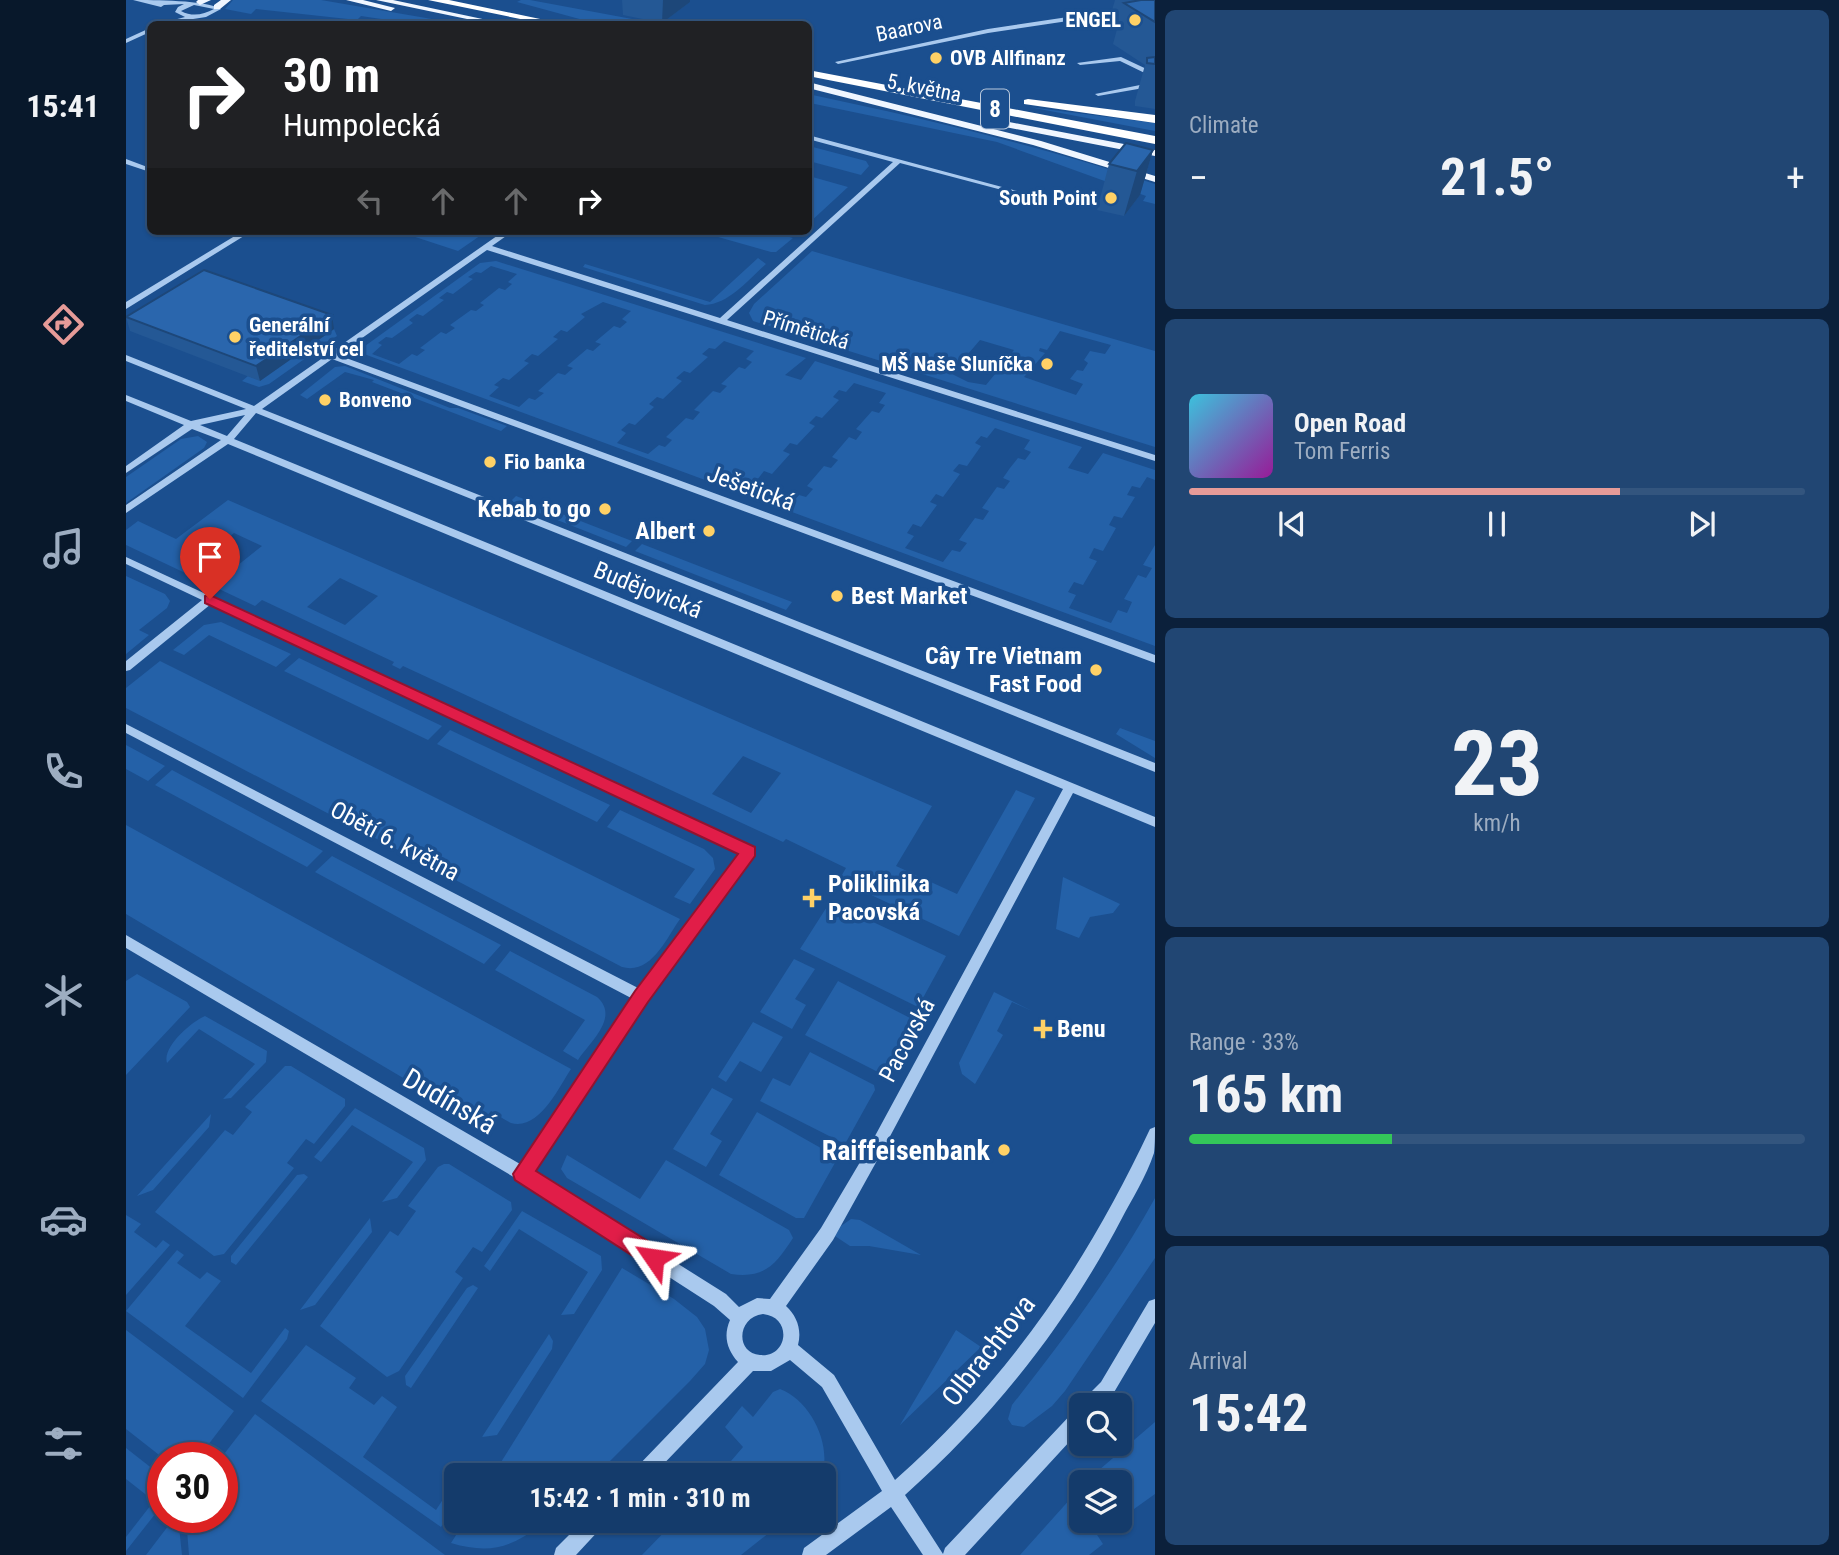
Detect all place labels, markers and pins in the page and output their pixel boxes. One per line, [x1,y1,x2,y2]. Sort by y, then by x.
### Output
place label: ENGEL [1065,8,1121,32]
marker: ENGEL [1127,12,1143,28]
place label: OVB Allfinanz [950,46,1066,70]
marker: OVB Allfinanz [928,50,944,66]
place label: South Point [999,186,1097,210]
marker: South Point [1103,190,1119,206]
place label: Generální ředitelství cel [249,313,364,361]
marker: Generální ředitelství cel [227,329,243,345]
place label: MŠ Naše Sluníčka [881,352,1033,376]
marker: MŠ Naše Sluníčka [1039,356,1055,372]
place label: Bonveno [339,388,412,412]
marker: Bonveno [317,392,333,408]
place label: Fio banka [504,450,585,474]
marker: Fio banka [482,454,498,470]
place label: Kebab to go [477,495,591,523]
marker: Kebab to go [597,501,613,517]
place label: Albert [635,517,695,545]
marker: Albert [701,523,717,539]
pin [180,527,240,599]
place label: Best Market [851,582,967,610]
marker: Best Market [829,588,845,604]
place label: Cây Tre Vietnam Fast Food [925,642,1082,698]
marker: Cây Tre Vietnam Fast Food [1088,662,1104,678]
place label: Poliklinika Pacovská [828,870,930,926]
marker: Poliklinika Pacovská [802,888,822,908]
place label: Benu [1057,1015,1106,1043]
marker: Benu [1035,1021,1051,1037]
place label: Raiffeisenbank [822,1134,991,1167]
marker: Raiffeisenbank [996,1142,1012,1158]

